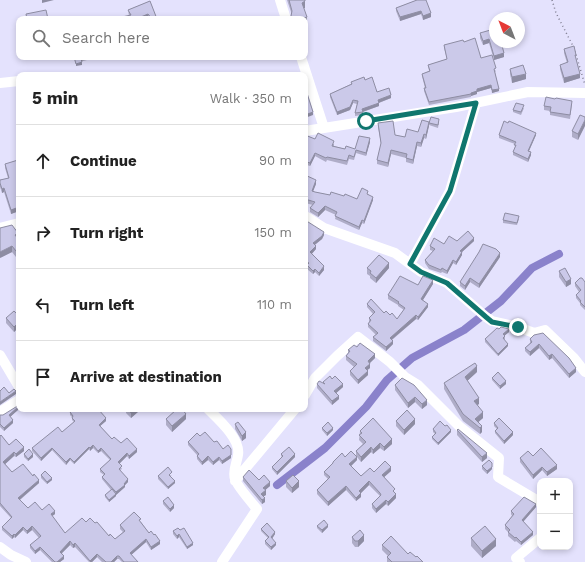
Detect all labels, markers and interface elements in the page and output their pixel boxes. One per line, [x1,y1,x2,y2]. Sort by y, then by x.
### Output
north arrow [489,12,525,48]
search box [16,16,308,60]
icon: search [30,27,52,49]
text: Search here [62,29,150,47]
text: 5 min [32,88,78,108]
text: Walk · 350 m [210,91,292,106]
route start [357,112,375,130]
icon: ahead [32,150,54,172]
text: Continue [70,152,137,170]
text: 90 m [259,153,292,168]
icon: right [32,222,54,244]
text: Turn right [70,224,143,242]
text: 150 m [254,225,292,240]
icon: left [32,294,54,316]
text: Turn left [70,296,134,314]
text: 110 m [257,297,292,312]
route end [509,318,527,336]
icon: arrive [32,366,54,388]
text: Arrive at destination [70,368,222,386]
map controls [537,478,573,550]
button: + [537,478,573,514]
button: − [537,514,573,550]

